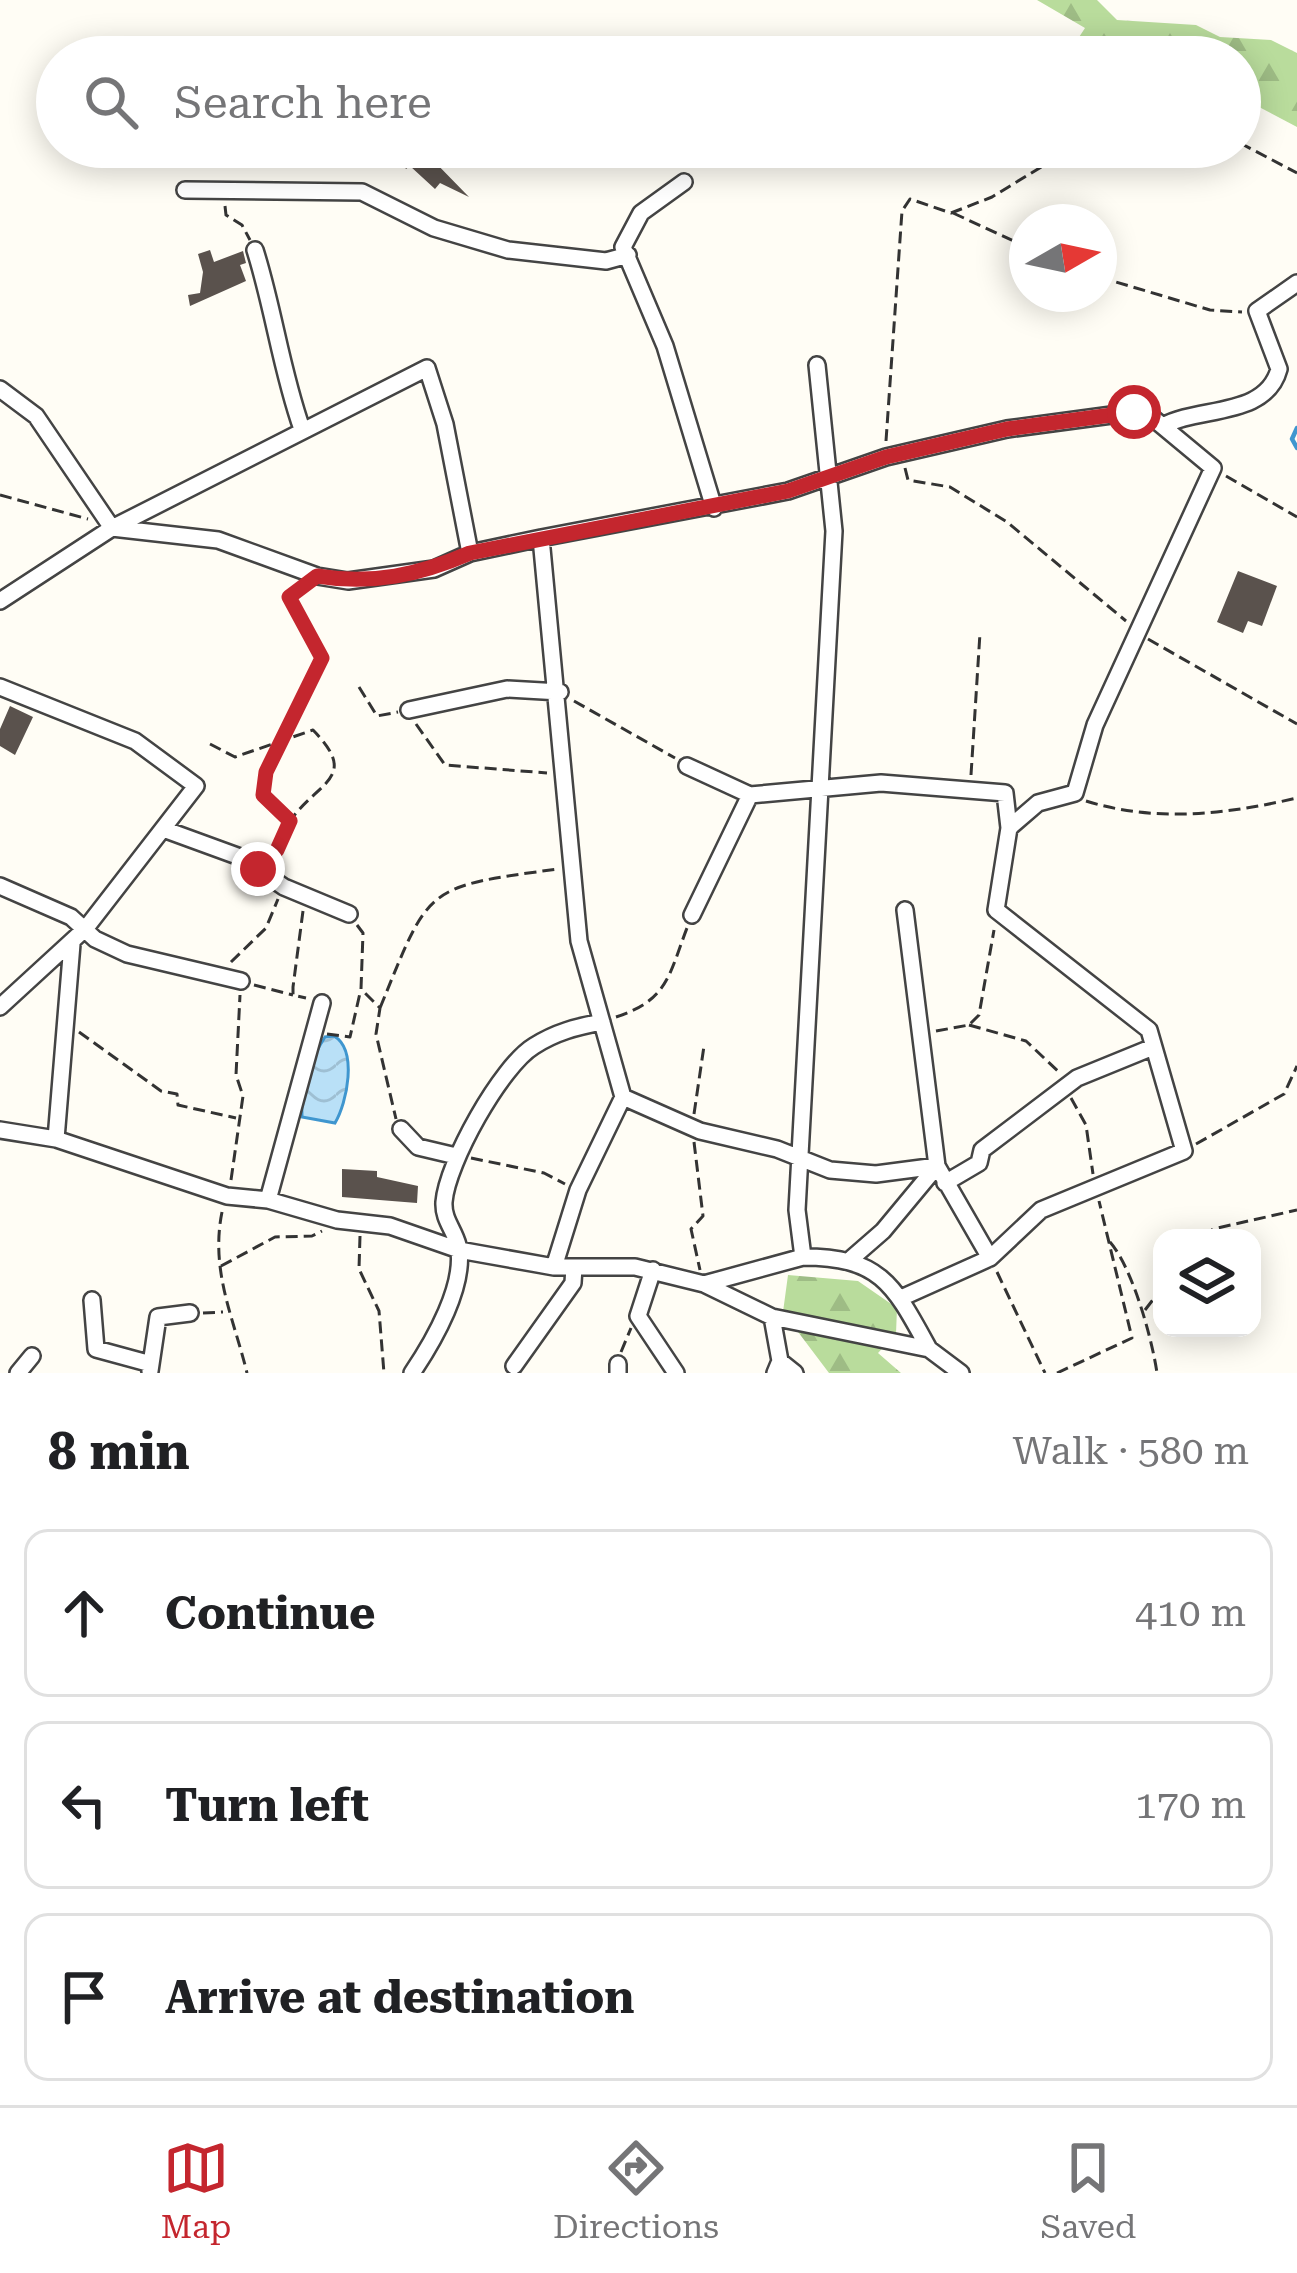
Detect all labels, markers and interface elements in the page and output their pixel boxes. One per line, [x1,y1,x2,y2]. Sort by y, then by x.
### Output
search box [36,36,1261,168]
icon: search [78,69,144,135]
text: Search here [174,76,432,129]
north arrow [1009,204,1117,312]
route start [1107,385,1161,439]
route end [231,842,285,896]
map controls [1153,1229,1261,1337]
button: layers [1153,1229,1261,1337]
text: 8 min [48,1422,190,1481]
text: Walk · 580 m [1013,1428,1249,1474]
icon: ahead [51,1580,117,1646]
text: Continue [165,1587,376,1640]
text: 410 m [1135,1590,1246,1636]
icon: left [51,1772,117,1838]
text: Turn left [165,1779,369,1832]
text: 170 m [1135,1782,1246,1828]
icon: arrive [51,1964,117,2030]
text: Arrive at destination [165,1971,634,2024]
tab: Map [161,2135,231,2246]
tab: Directions [553,2135,719,2246]
tab: Saved [1041,2135,1136,2246]

